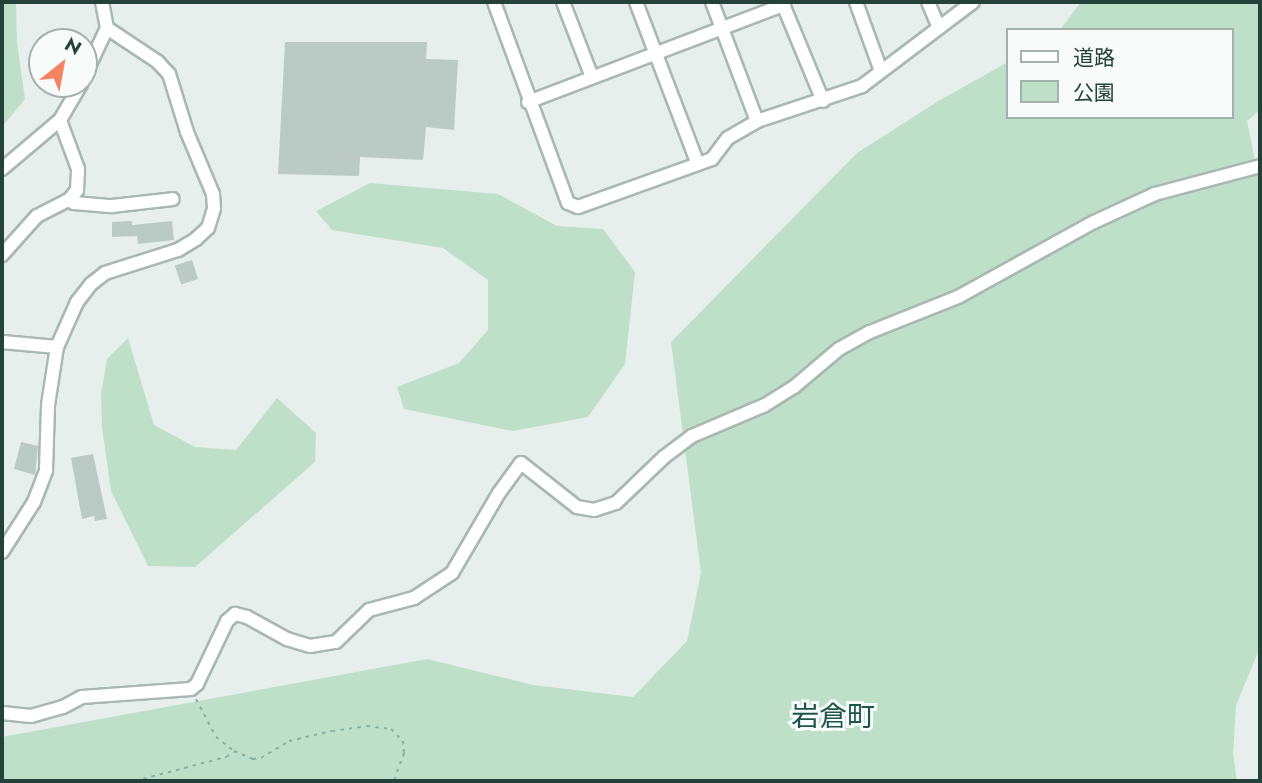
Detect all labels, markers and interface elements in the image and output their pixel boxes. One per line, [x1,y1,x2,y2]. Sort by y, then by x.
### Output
north arrow [28,28,98,98]
legend [1006,28,1234,119]
text: N [60,31,86,62]
text: 道路 [1073,43,1115,73]
text: 公園 [1073,78,1115,108]
district label: 岩倉町 [791,700,875,734]

